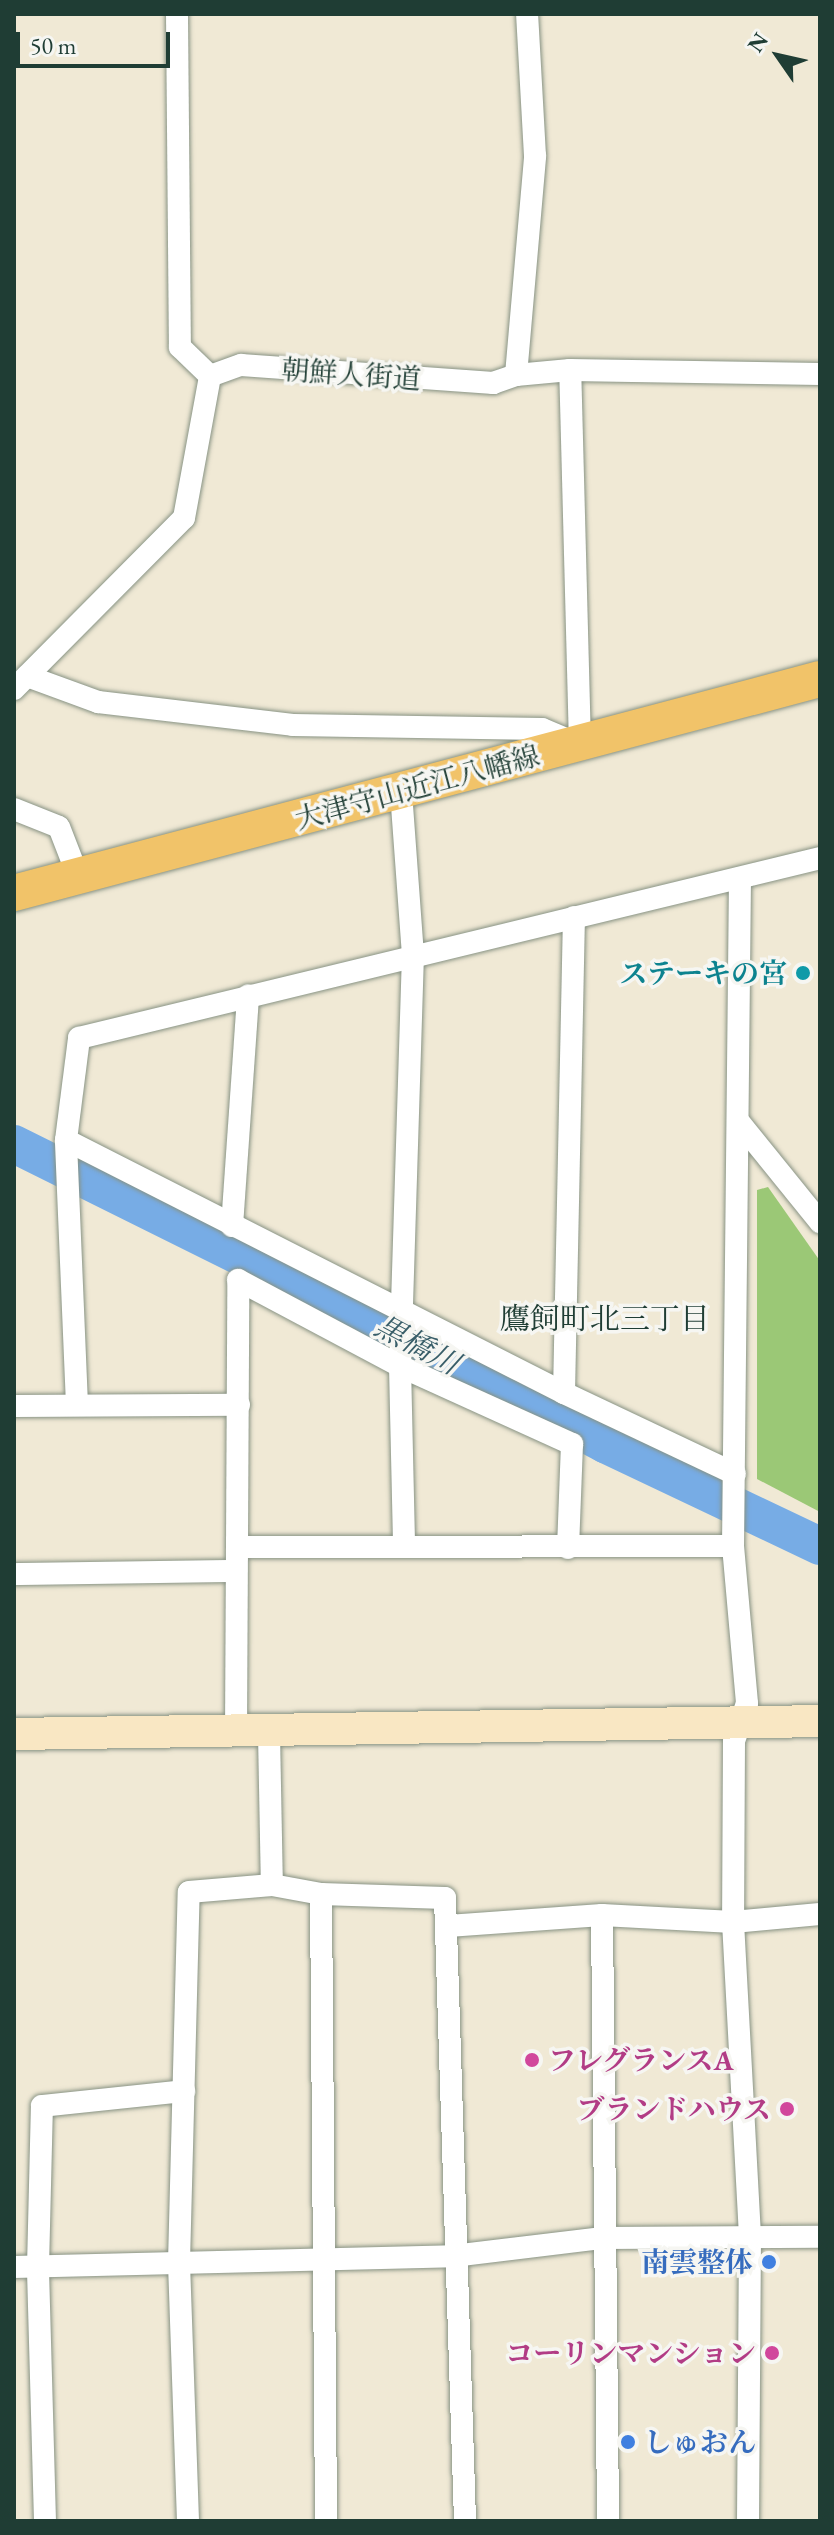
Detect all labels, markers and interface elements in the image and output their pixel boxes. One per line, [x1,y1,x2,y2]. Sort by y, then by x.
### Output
scale bar [20,16,174,66]
north arrow [738,16,818,96]
text: N [741,27,775,58]
text: 50 m [30,30,77,61]
street label: 朝鮮人街道 [280,352,422,396]
street label: 大津守山近江八幡線 [291,738,543,836]
place label: ステーキの宮 [619,956,787,990]
marker: ステーキの宮 [794,964,812,982]
district label: 鷹飼町北三丁目 [500,1301,710,1337]
water label: 黒橋川 [369,1308,465,1382]
place label: フレグランスA [548,2043,736,2077]
marker: フレグランスA [523,2051,541,2069]
place label: ブランドハウス [575,2092,771,2126]
marker: ブランドハウス [778,2100,796,2118]
place label: 南雲整体 [641,2245,753,2279]
marker: 南雲整体 [760,2253,778,2271]
place label: コーリンマンション [504,2336,756,2370]
marker: コーリンマンション [763,2344,781,2362]
place label: しゅおん [644,2425,756,2459]
marker: しゅおん [619,2433,637,2451]

